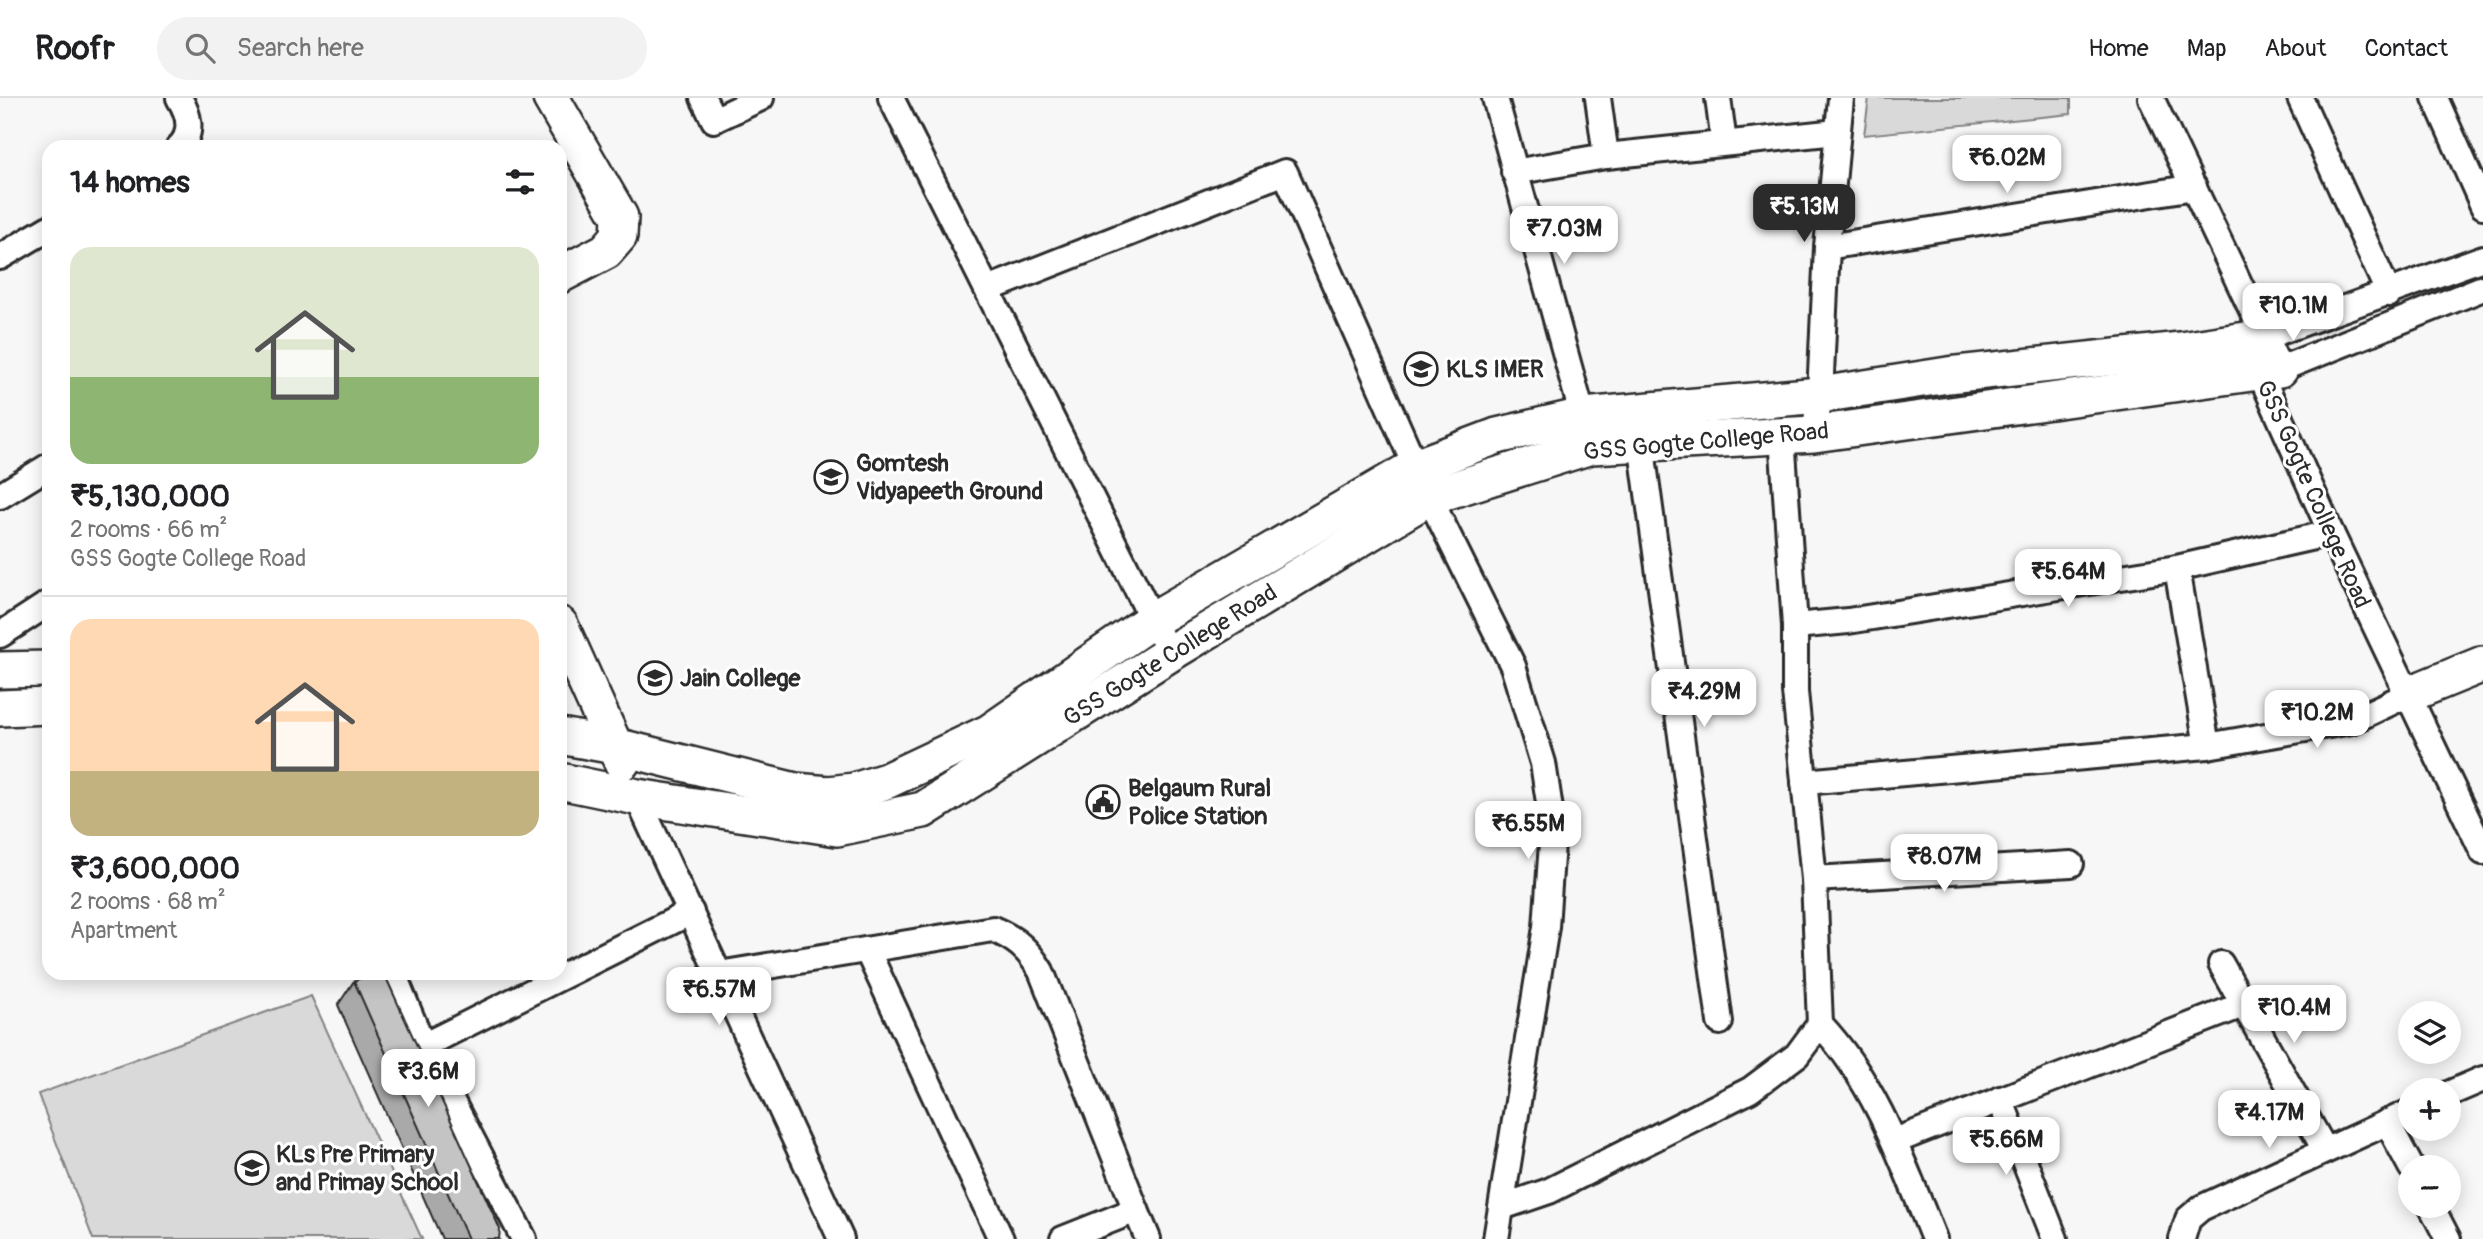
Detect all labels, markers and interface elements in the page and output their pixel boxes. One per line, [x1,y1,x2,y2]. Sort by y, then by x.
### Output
search box [157,17,647,80]
text: Roofr [35,28,115,69]
icon: search [181,29,219,67]
text: Search here [237,32,364,64]
text: Home [2088,34,2149,63]
text: Map [2187,34,2227,63]
text: About [2265,34,2327,63]
text: Contact [2365,34,2448,63]
pin: ₹6.02M [1950,136,2064,195]
text: ₹6.02M [1968,143,2046,172]
icon: filters [501,163,539,201]
text: 14 homes [70,164,190,201]
pin: ₹5.13M [1747,184,1861,244]
text: ₹5.13M [1769,192,1839,221]
pin: ₹7.03M [1507,206,1621,266]
text: ₹7.03M [1526,214,1602,243]
pin: ₹10.1M [2236,284,2350,343]
text: ₹10.1M [2258,291,2328,320]
icon: home [242,292,368,418]
school or university icon: KLS IMER [1402,350,1440,388]
place label: KLS IMER [1446,355,1544,384]
street label: GSS Gogte College Road [2250,376,2377,613]
street label: GSS Gogte College Road [1582,416,1830,467]
place label: Gomtesh Vidyapeeth Ground [856,449,1043,506]
school or university icon: Gomtesh Vidyapeeth Ground [812,458,850,496]
text: ₹5,130,000 [70,478,230,515]
text: 2 rooms · 66 m² [70,515,227,544]
text: GSS Gogte College Road [70,544,306,573]
pin: ₹5.64M [2011,550,2125,609]
text: ₹5.64M [2031,557,2105,586]
street label: GSS Gogte College Road [1058,578,1282,733]
school or university icon: Jain College [636,659,674,697]
icon: home [242,664,368,790]
place label: Jain College [680,664,802,693]
pin: ₹4.29M [1647,670,1761,729]
text: ₹4.29M [1667,677,1741,706]
pin: ₹10.2M [2260,690,2374,750]
text: ₹10.2M [2281,698,2353,727]
place label: Belgaum Rural Police Station [1128,774,1271,831]
public building icon: Belgaum Rural Police Station [1084,783,1122,821]
pin: ₹6.55M [1471,802,1585,861]
text: ₹6.55M [1491,809,1565,838]
pin: ₹8.07M [1887,834,2001,894]
text: ₹8.07M [1907,842,1981,871]
text: ₹3,600,000 [70,850,240,887]
text: 2 rooms · 68 m² [70,887,226,916]
text: Apartment [70,916,177,945]
pin: ₹6.57M [662,968,776,1027]
text: ₹6.57M [682,975,756,1004]
pin: ₹10.4M [2237,986,2351,1045]
text: ₹10.4M [2257,993,2331,1022]
map controls [2398,1001,2461,1218]
button: layers [2398,1001,2461,1064]
pin: ₹3.6M [379,1049,477,1109]
text: ₹3.6M [397,1057,459,1086]
button: + [2398,1078,2461,1141]
pin: ₹4.17M [2212,1090,2326,1150]
text: ₹4.17M [2234,1098,2304,1127]
pin: ₹5.66M [1949,1118,2063,1177]
text: ₹5.66M [1969,1125,2043,1154]
place label: KLs Pre Primary and Primay School [276,1140,459,1197]
school or university icon: KLs Pre Primary and Primay School [233,1149,271,1187]
button: − [2398,1155,2461,1218]

